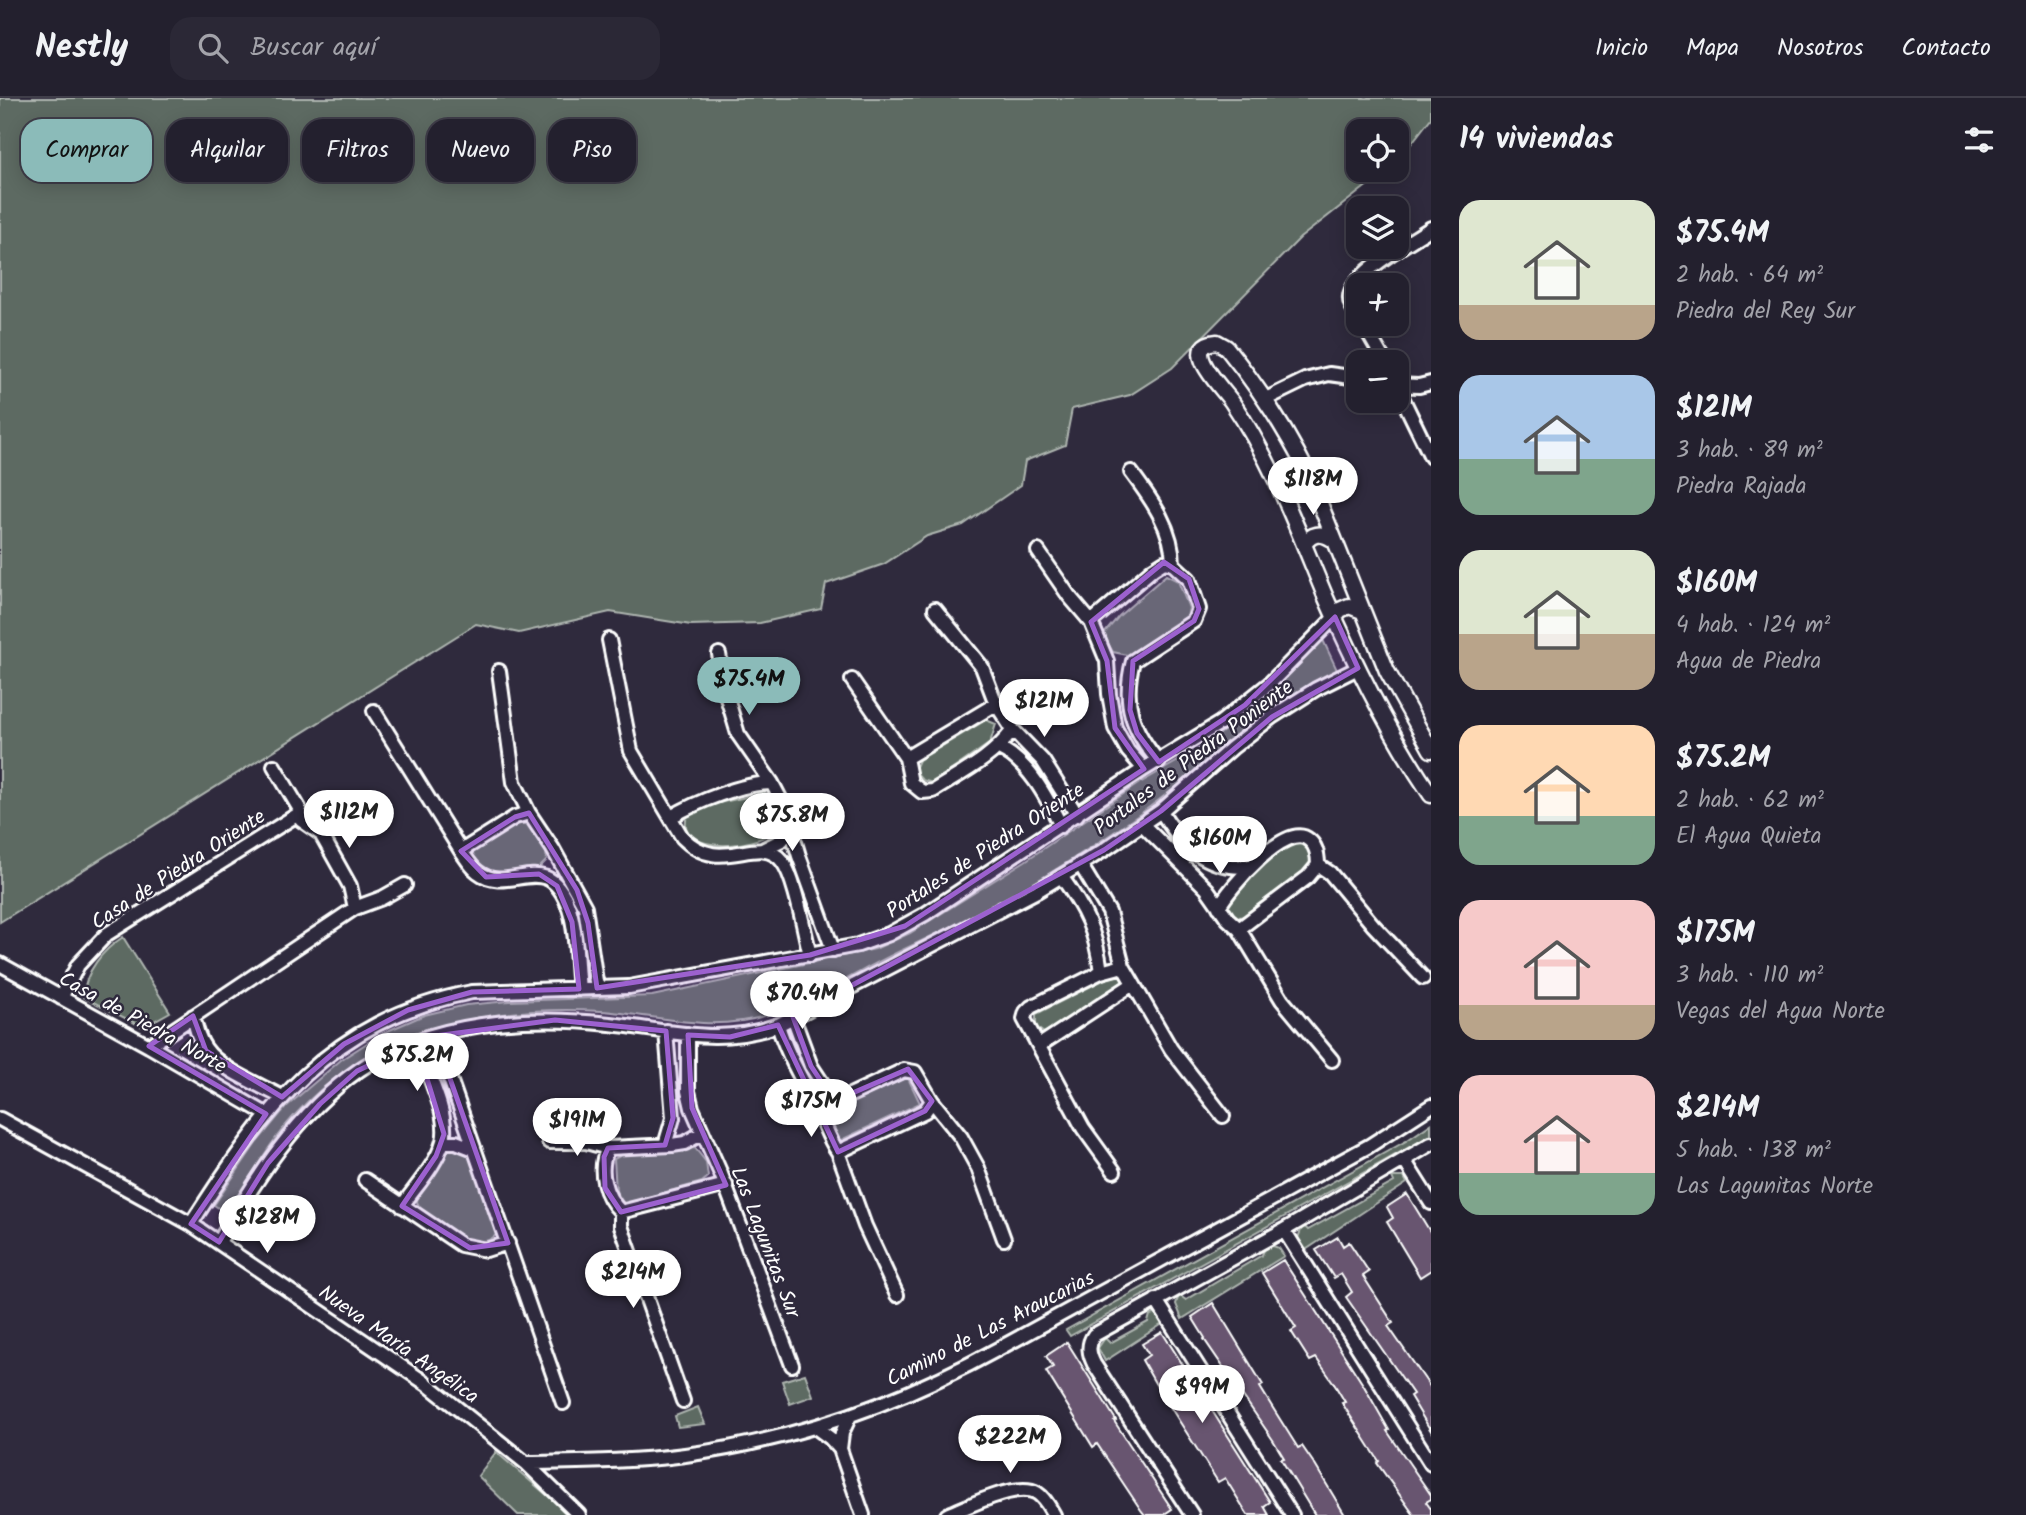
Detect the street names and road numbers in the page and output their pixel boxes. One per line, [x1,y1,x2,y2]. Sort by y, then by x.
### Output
street label: Portales de Piedra Poniente [1087,672,1301,845]
street label: Portales de Piedra Oriente [880,774,1092,928]
street label: Casa de Piedra Oriente [85,801,273,939]
street label: Casa de Piedra Norte [52,963,233,1084]
street label: Las Lagunitas Sur [721,1162,809,1324]
street label: Camino de Las Araucarias [881,1262,1101,1396]
street label: Nueva María Angélica [311,1277,485,1413]

